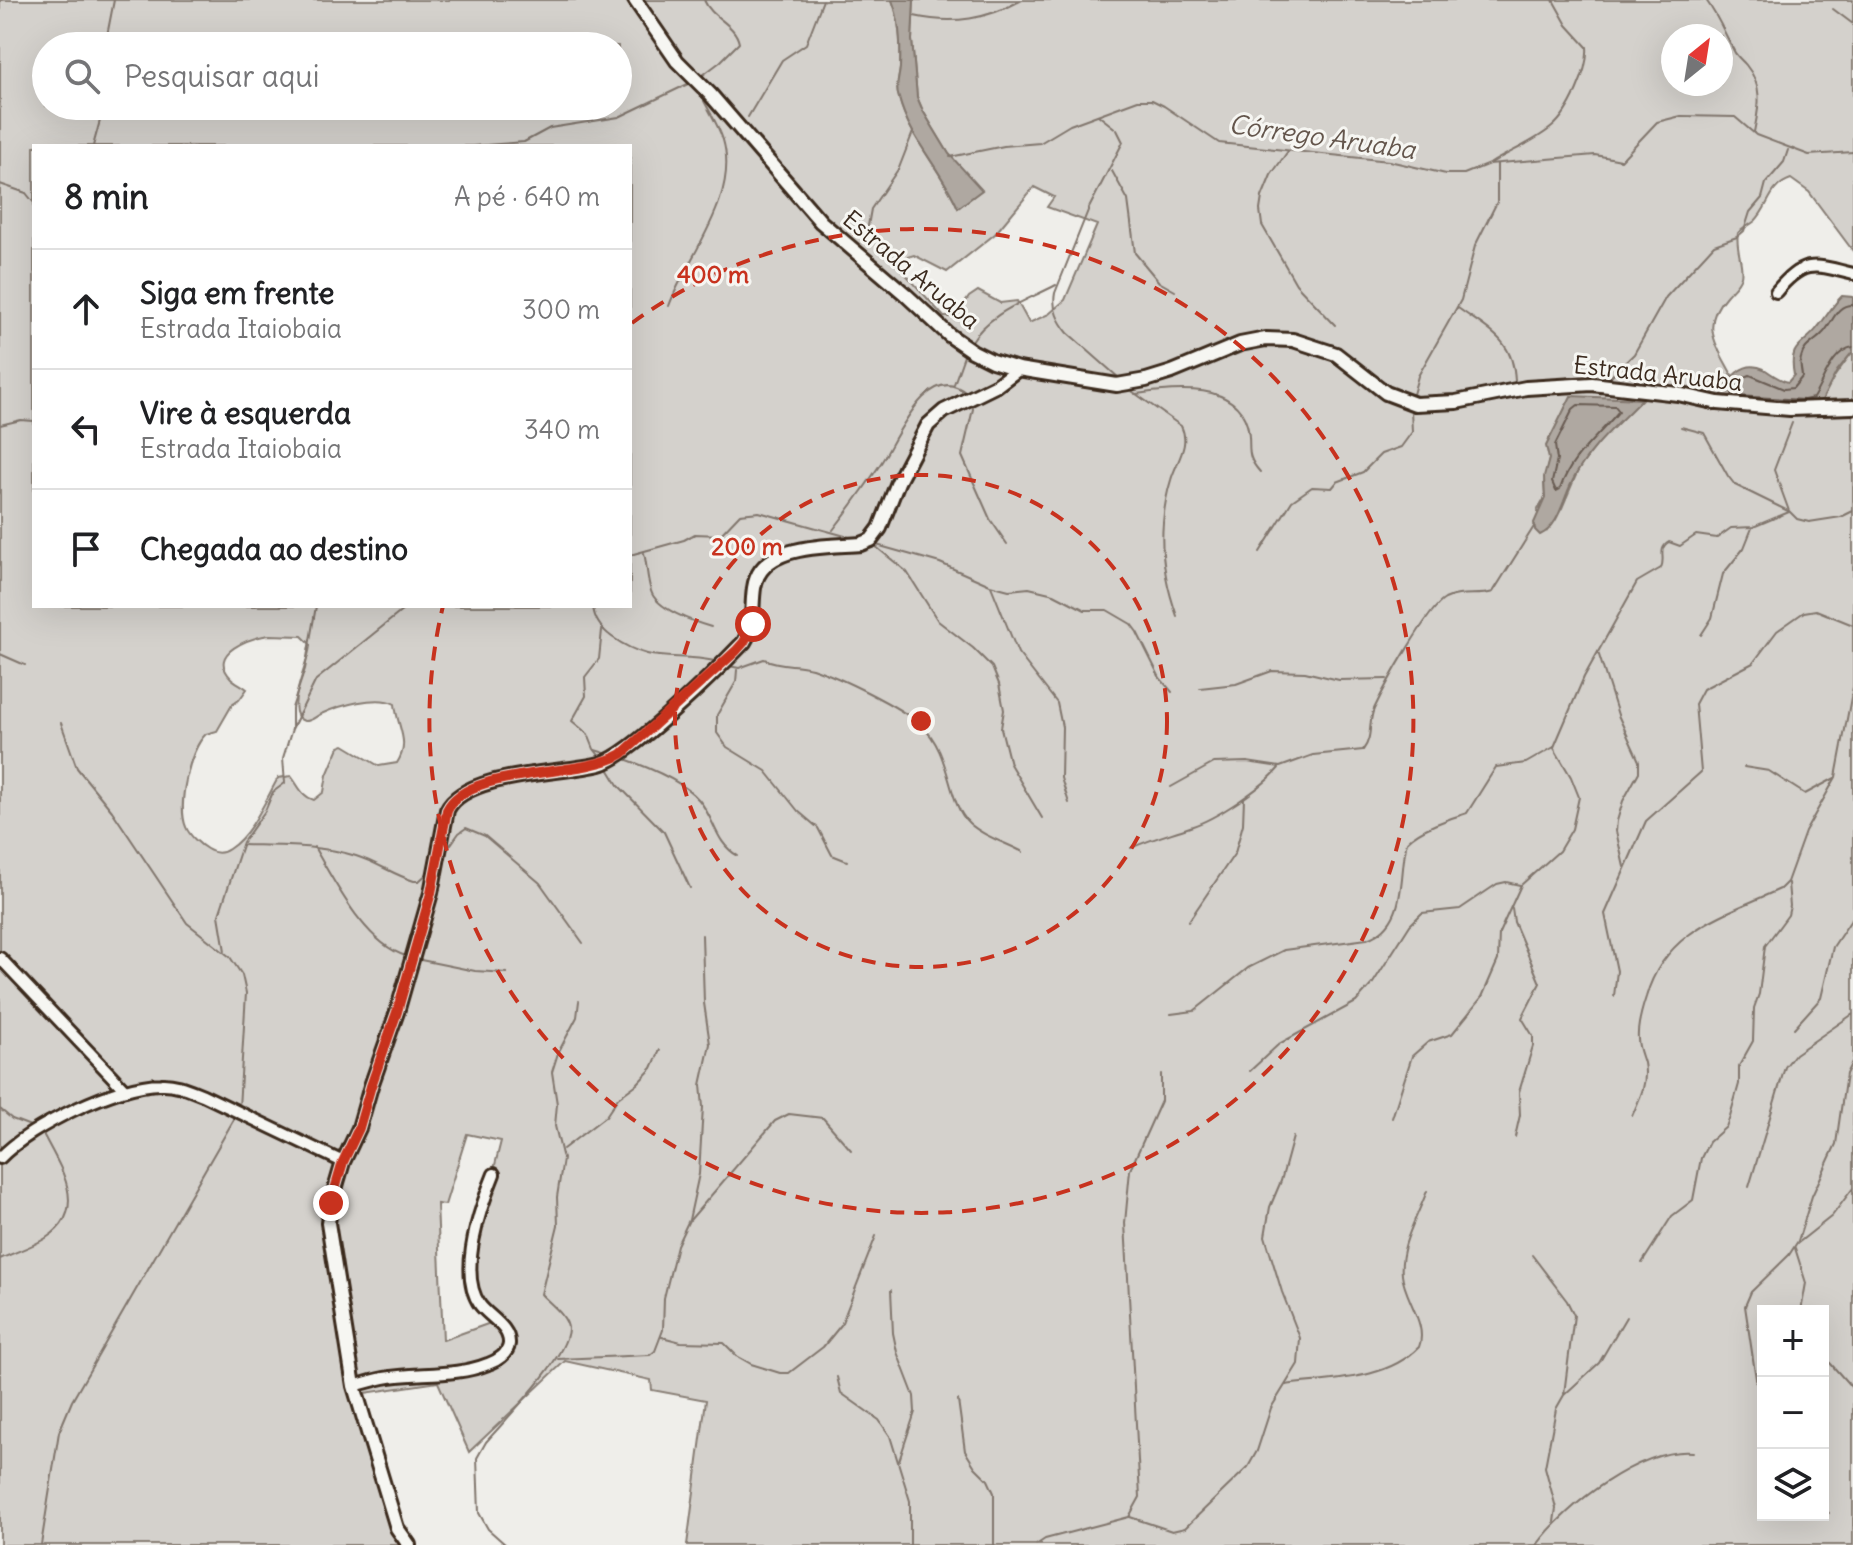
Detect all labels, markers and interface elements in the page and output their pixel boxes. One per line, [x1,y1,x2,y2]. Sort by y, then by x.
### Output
north arrow [1661,24,1733,96]
search box [32,32,632,120]
icon: search [60,54,104,98]
text: Pesquisar aqui [124,57,320,95]
water label: Córrego Aruaba [1227,107,1418,166]
text: 8 min [64,175,149,218]
text: A pé · 640 m [454,180,600,213]
street label: Estrada Aruaba [837,203,986,335]
text: 400 m [677,259,749,289]
text: Siga em frente [140,274,334,312]
icon: ahead [64,287,108,331]
text: 300 m [522,293,600,326]
text: Estrada Itaiobaia [140,312,342,345]
street label: Estrada Aruaba [1572,349,1744,397]
text: Vire à esquerda [140,394,351,432]
icon: left [64,407,108,451]
text: 340 m [524,413,600,446]
text: Estrada Itaiobaia [140,432,342,465]
icon: arrive [64,527,108,571]
text: Chegada ao destino [140,530,408,568]
text: 200 m [711,531,783,561]
route start [735,606,771,642]
centre of rings [907,707,935,735]
route end [313,1185,349,1221]
map controls [1757,1305,1829,1521]
button: + [1757,1305,1829,1377]
button: − [1757,1377,1829,1449]
button: layers [1757,1449,1829,1521]

